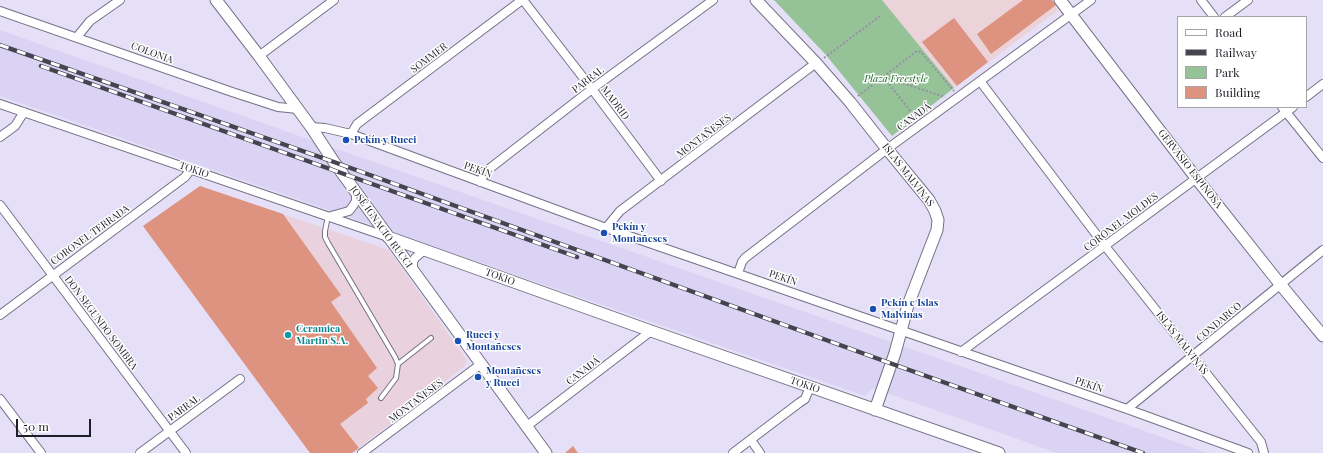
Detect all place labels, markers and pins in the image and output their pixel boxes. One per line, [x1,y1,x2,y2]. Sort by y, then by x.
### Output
place label: Pekín y Rucci [354,134,416,146]
marker: Pekín y Rucci [341,135,351,145]
place label: Pekín y Montañeses [612,221,667,244]
marker: Pekín y Montañeses [599,228,609,238]
place label: Pekín e Islas Malvinas [881,297,938,320]
marker: Pekín e Islas Malvinas [868,304,878,314]
place label: Ceramica Martin S.A. [296,323,348,346]
place label: Rucci y Montañeses [466,329,521,352]
marker: Ceramica Martin S.A. [283,330,293,340]
marker: Rucci y Montañeses [453,336,463,346]
place label: Montañeses y Rucci [486,365,541,388]
marker: Montañeses y Rucci [473,372,483,382]

